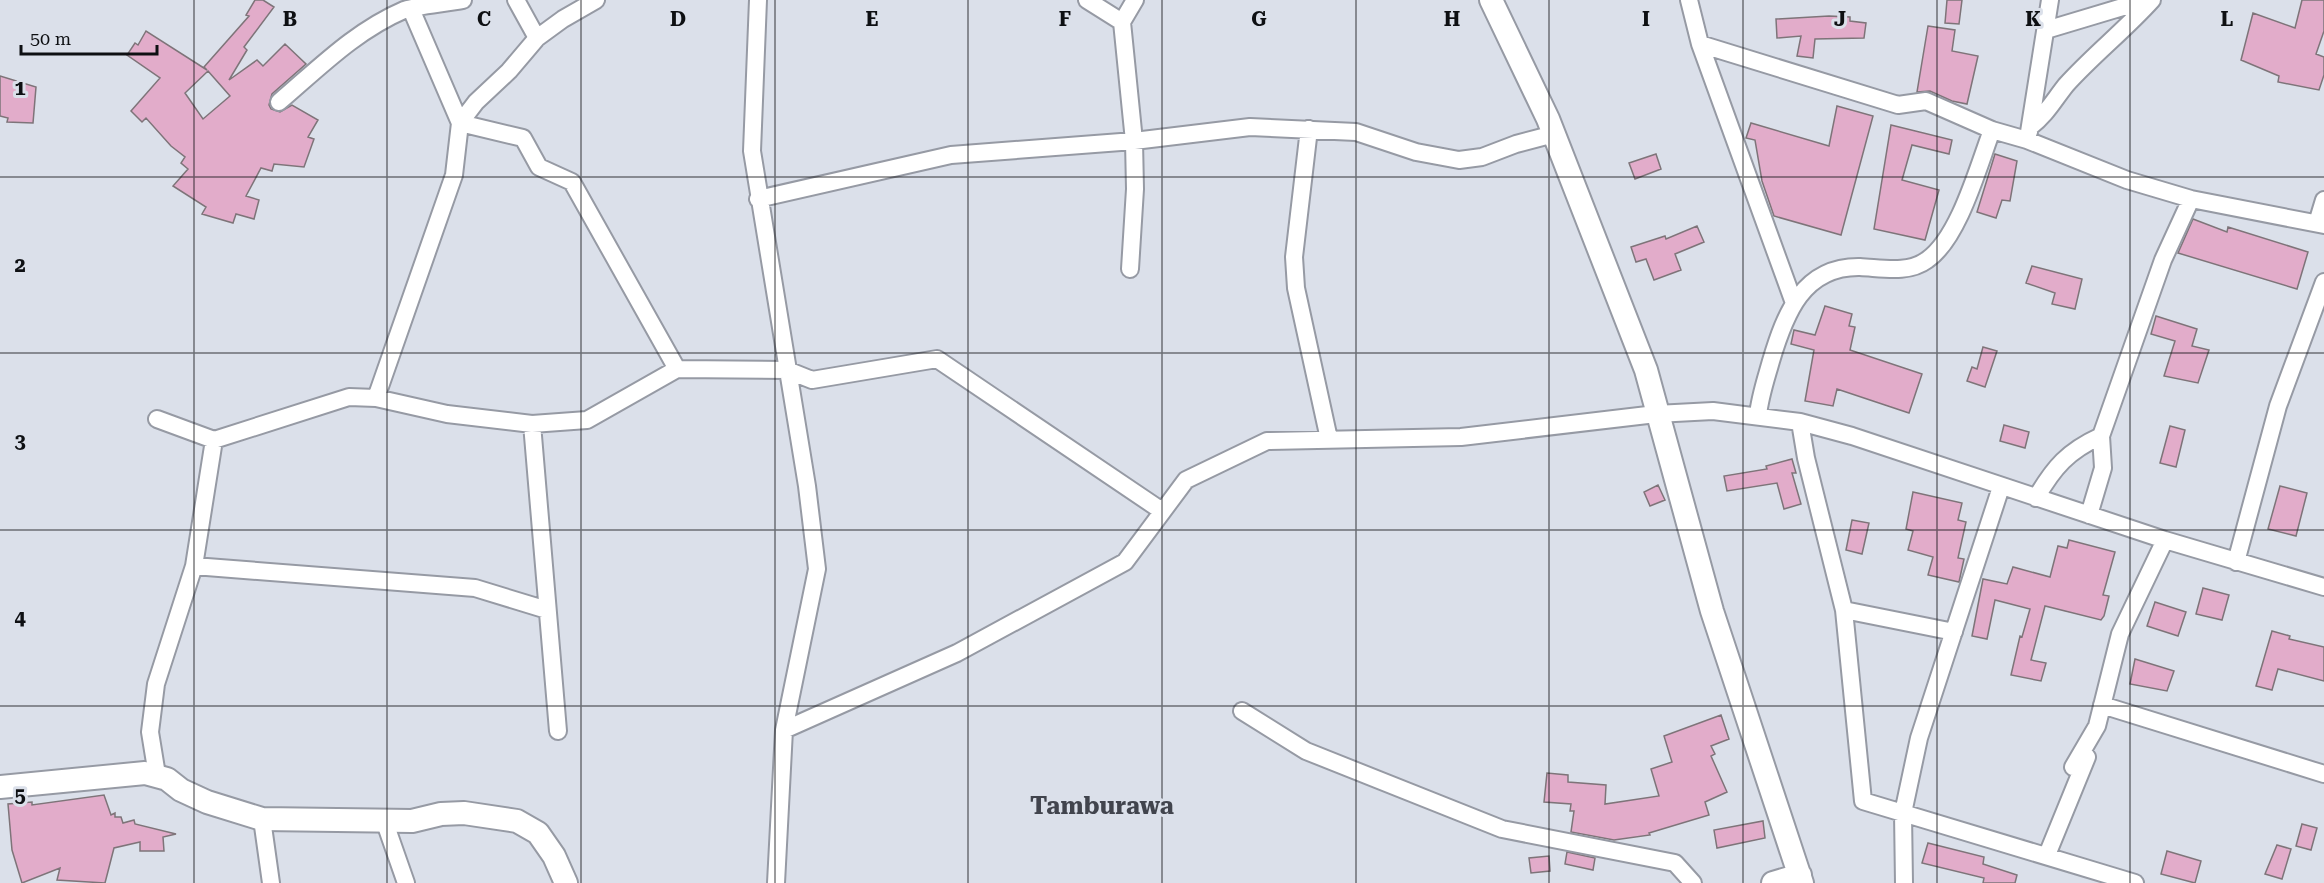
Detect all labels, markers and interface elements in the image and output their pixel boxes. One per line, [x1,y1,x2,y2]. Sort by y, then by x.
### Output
text: B [283,7,297,31]
text: C [477,7,491,31]
text: D [670,7,686,31]
text: E [866,7,879,31]
text: F [1059,7,1071,31]
text: G [1251,7,1267,31]
text: H [1444,7,1460,31]
text: I [1642,7,1650,31]
text: J [1834,7,1846,31]
text: K [2025,7,2041,31]
text: L [2221,7,2234,31]
scale bar [21,18,158,56]
text: 50 m [30,28,71,49]
text: 1 [14,76,26,100]
text: 2 [14,253,26,277]
text: 3 [14,429,26,453]
text: 4 [14,606,26,630]
text: 5 [14,783,26,807]
district label: Tamburawa [1030,792,1174,820]

